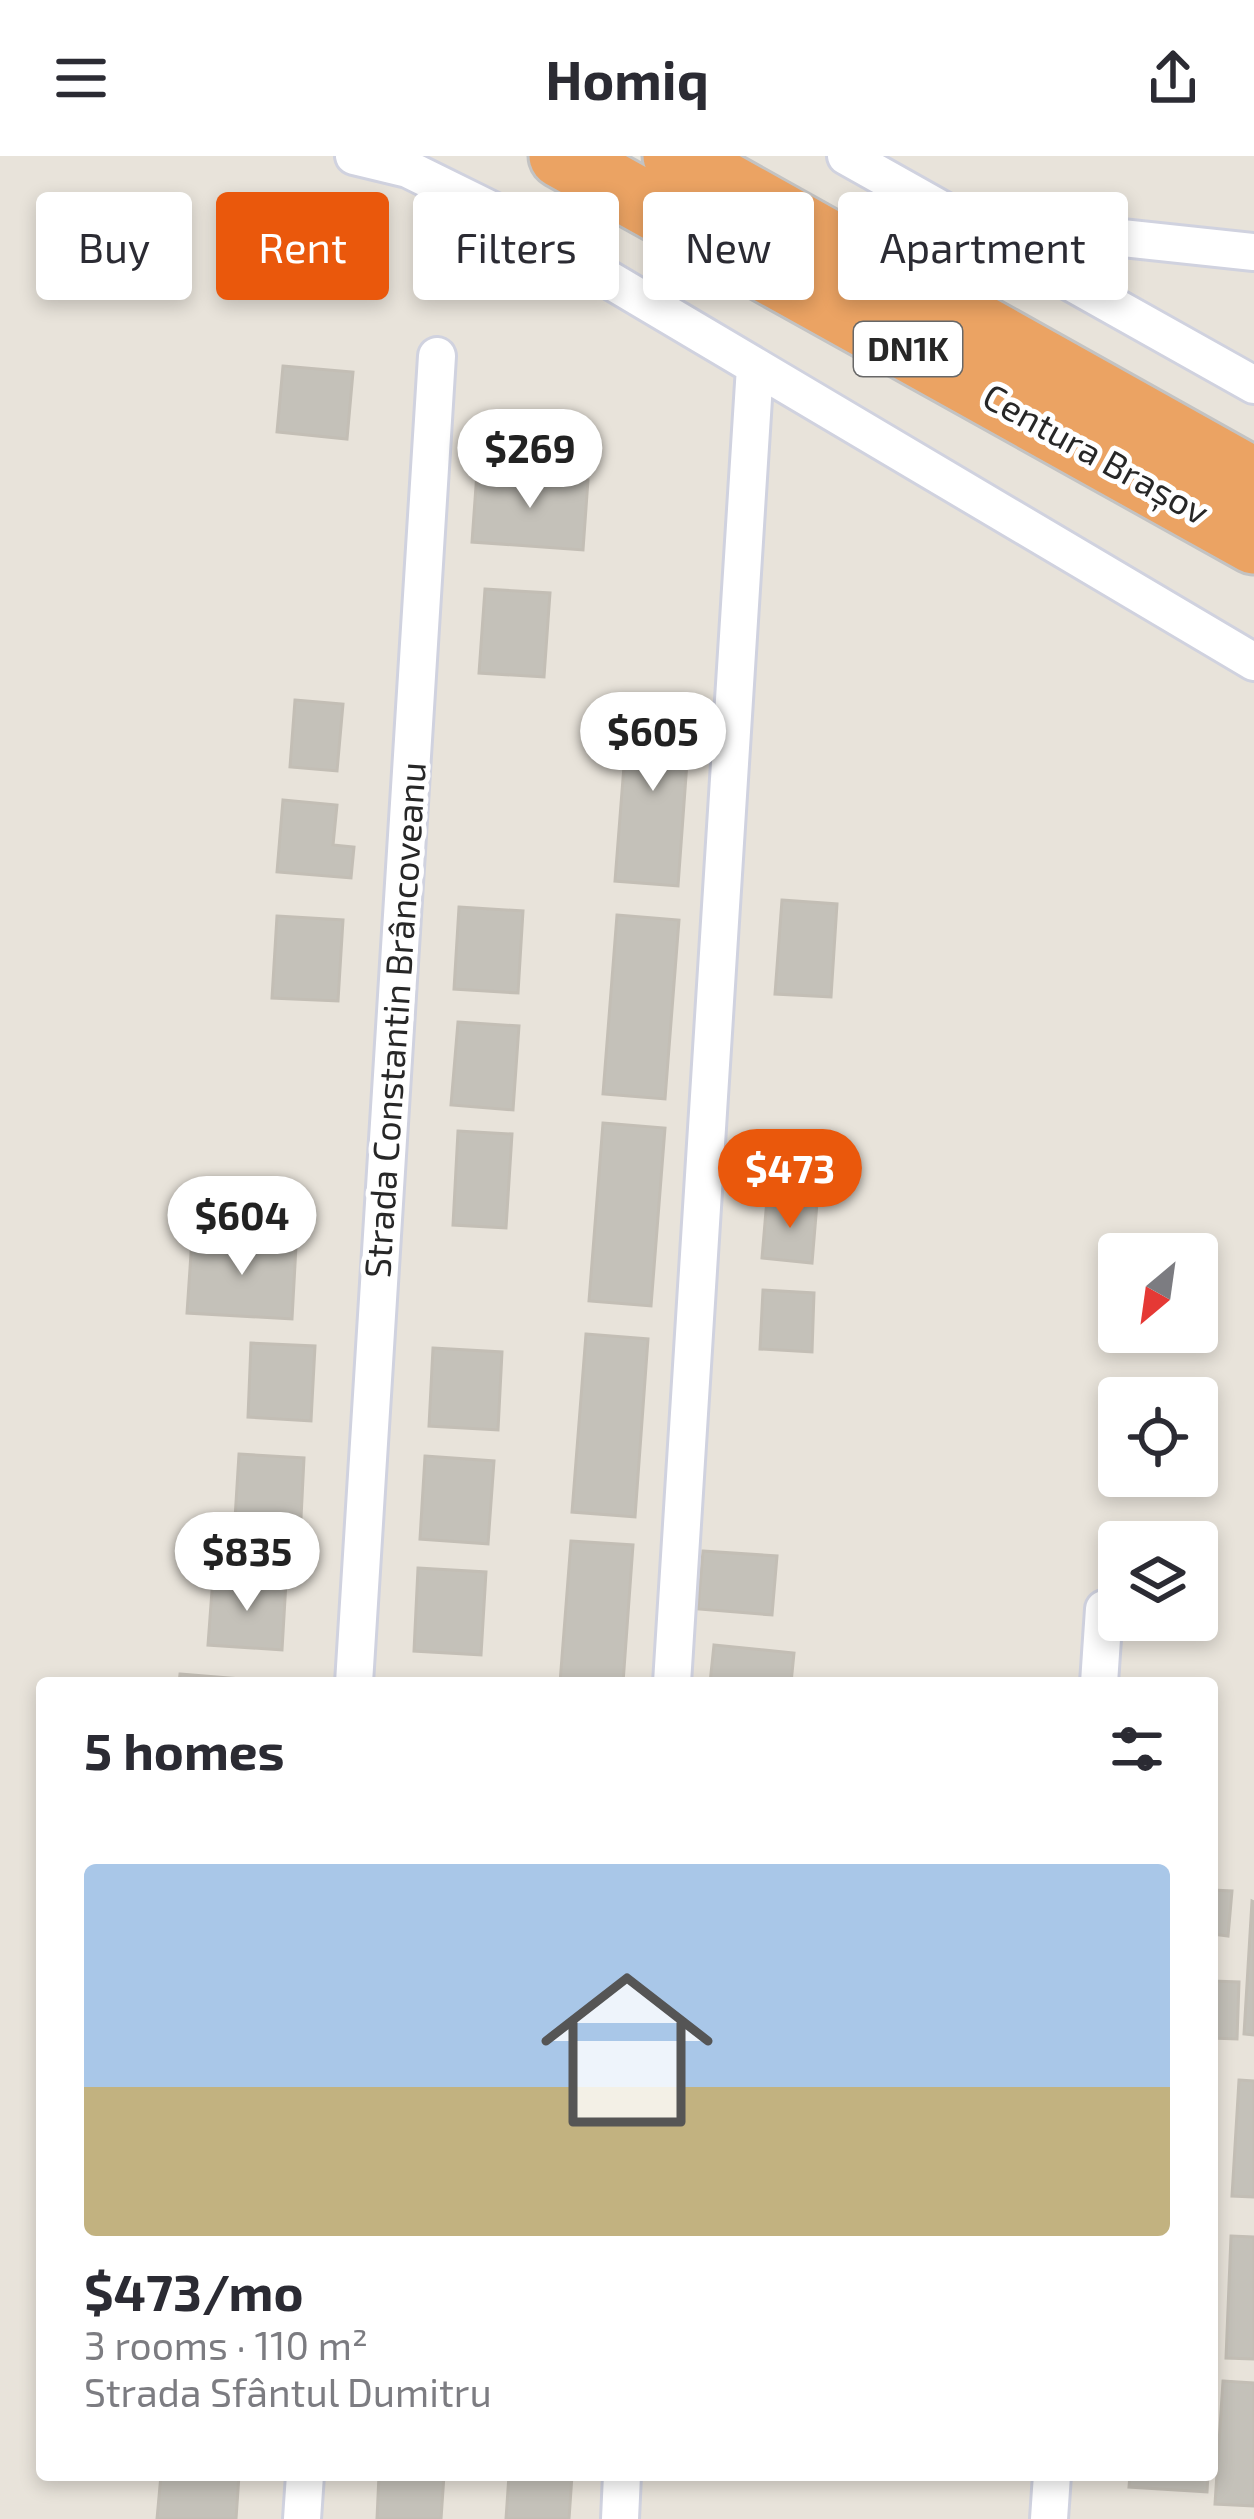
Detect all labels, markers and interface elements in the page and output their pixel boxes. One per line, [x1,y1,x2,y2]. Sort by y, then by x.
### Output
icon: menu [48,45,114,111]
icon: share [1140,45,1206,111]
text: Homiq [545,46,709,111]
chip: Buy [36,192,192,300]
chip: Rent [216,192,389,300]
chip: Filters [413,192,619,300]
chip: New [643,192,814,300]
chip: Apartment [838,192,1128,300]
road number: DN1K [854,322,962,376]
street label: Centura Brașov [975,373,1217,535]
pin: $269 [459,409,601,511]
text: $269 [484,424,576,471]
pin: $605 [582,692,724,794]
text: $605 [607,707,699,754]
street label: Strada Constantin Brâncoveanu [354,761,433,1279]
pin: $473 [719,1129,861,1231]
text: $473 [745,1144,835,1191]
pin: $604 [171,1176,313,1278]
text: $604 [194,1191,290,1238]
north arrow [1098,1233,1218,1353]
map controls [1098,1233,1218,1641]
button: locate [1098,1377,1218,1497]
pin: $835 [176,1512,318,1614]
button: layers [1098,1521,1218,1641]
text: $835 [202,1527,292,1574]
icon: filters [1104,1716,1170,1782]
text: 5 homes [84,1719,285,1780]
icon: home [519,1942,735,2158]
text: $473/mo [84,2260,303,2321]
text: 3 rooms · 110 m² [84,2321,368,2368]
text: Strada Sfântul Dumitru [84,2368,492,2415]

